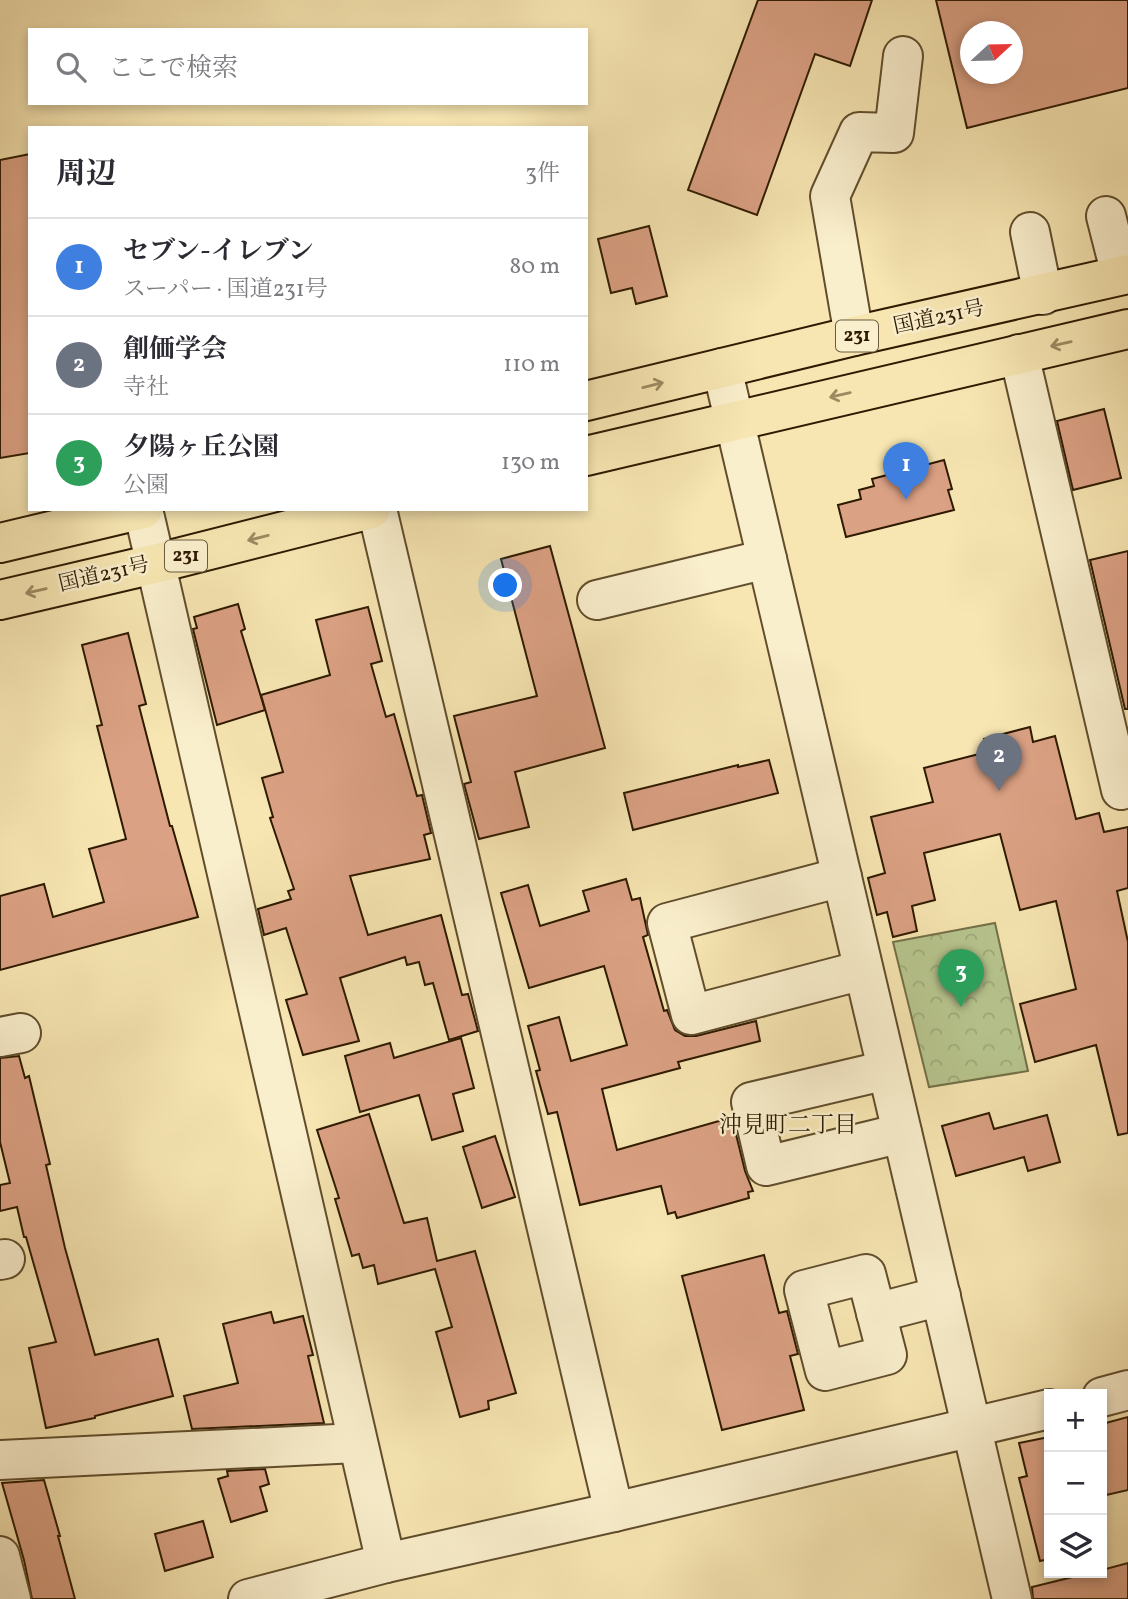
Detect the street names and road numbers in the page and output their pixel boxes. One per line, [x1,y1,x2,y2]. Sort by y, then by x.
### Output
street label: 国道231号 [891,294,987,342]
road number: 231 [836,320,878,352]
road number: 231 [165,540,207,572]
street label: 国道231号 [56,550,152,600]

